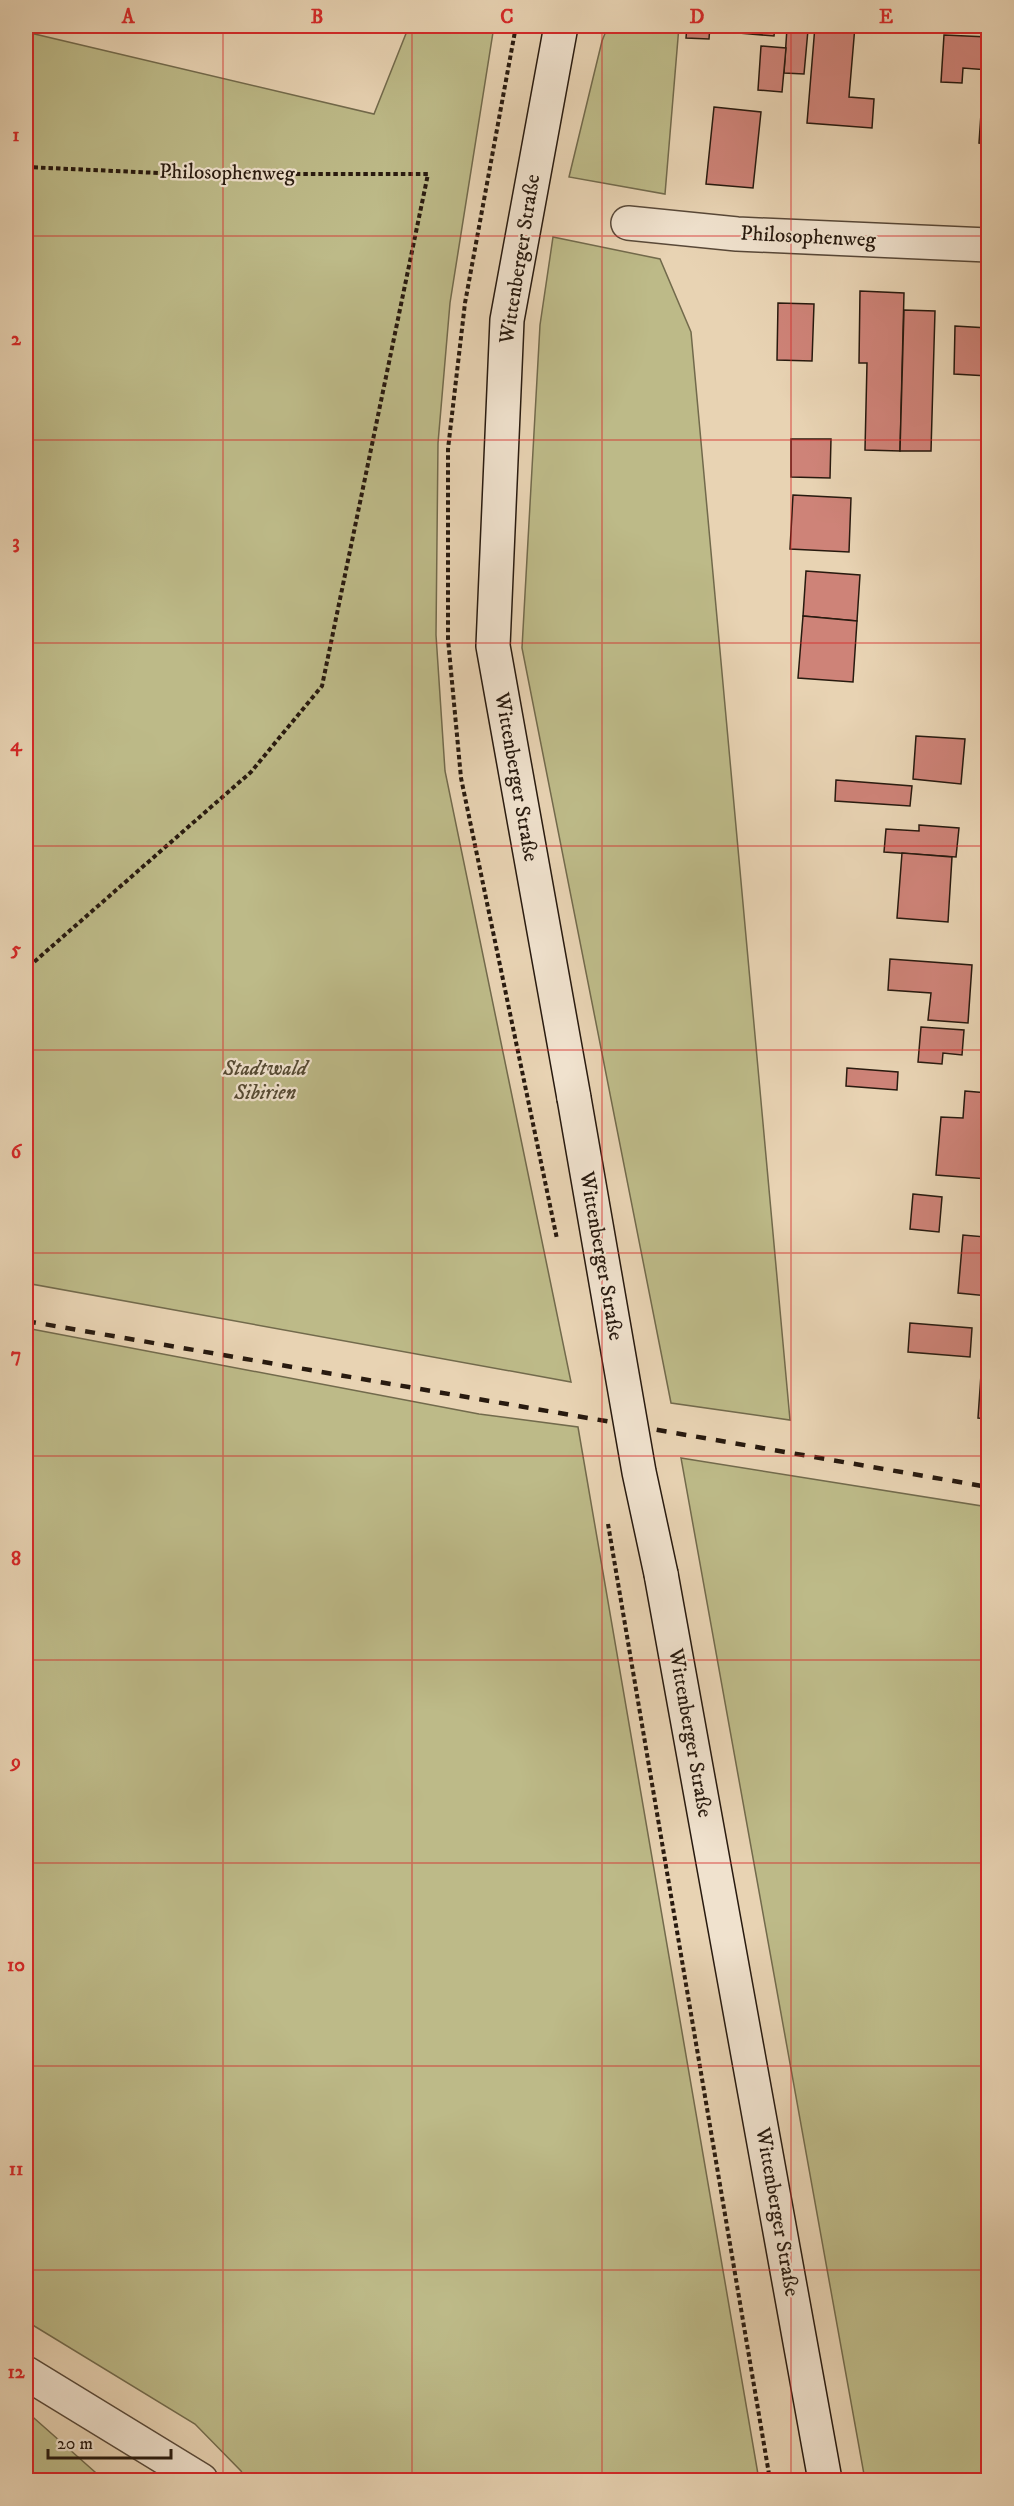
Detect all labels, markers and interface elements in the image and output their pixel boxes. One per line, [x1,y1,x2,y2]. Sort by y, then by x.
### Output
text: A [121,5,136,30]
text: B [311,5,323,30]
text: C [500,5,514,30]
text: D [690,5,705,30]
text: E [879,5,893,30]
text: 1 [12,123,20,148]
street label: Philosophenweg [159,159,296,187]
street label: Wittenberger Straße [494,172,546,347]
street label: Philosophenweg [740,220,877,254]
text: 2 [11,327,22,352]
text: 3 [12,530,20,555]
street label: Wittenberger Straße [488,690,544,864]
text: 4 [10,733,23,758]
text: 5 [10,937,21,962]
park label: Stadtwald Sibirien [222,1056,310,1106]
text: 6 [11,1140,23,1165]
street label: Wittenberger Straße [573,1169,629,1343]
text: 7 [11,1343,21,1368]
text: 8 [11,1547,21,1572]
street label: Wittenberger Straße [662,1646,718,1820]
text: 9 [9,1750,21,1775]
text: 10 [7,1953,25,1978]
street label: Wittenberger Straße [749,2125,805,2299]
text: 11 [9,2157,23,2182]
text: 12 [7,2360,26,2385]
scale bar [48,2422,171,2460]
text: 20 m [57,2433,93,2455]

